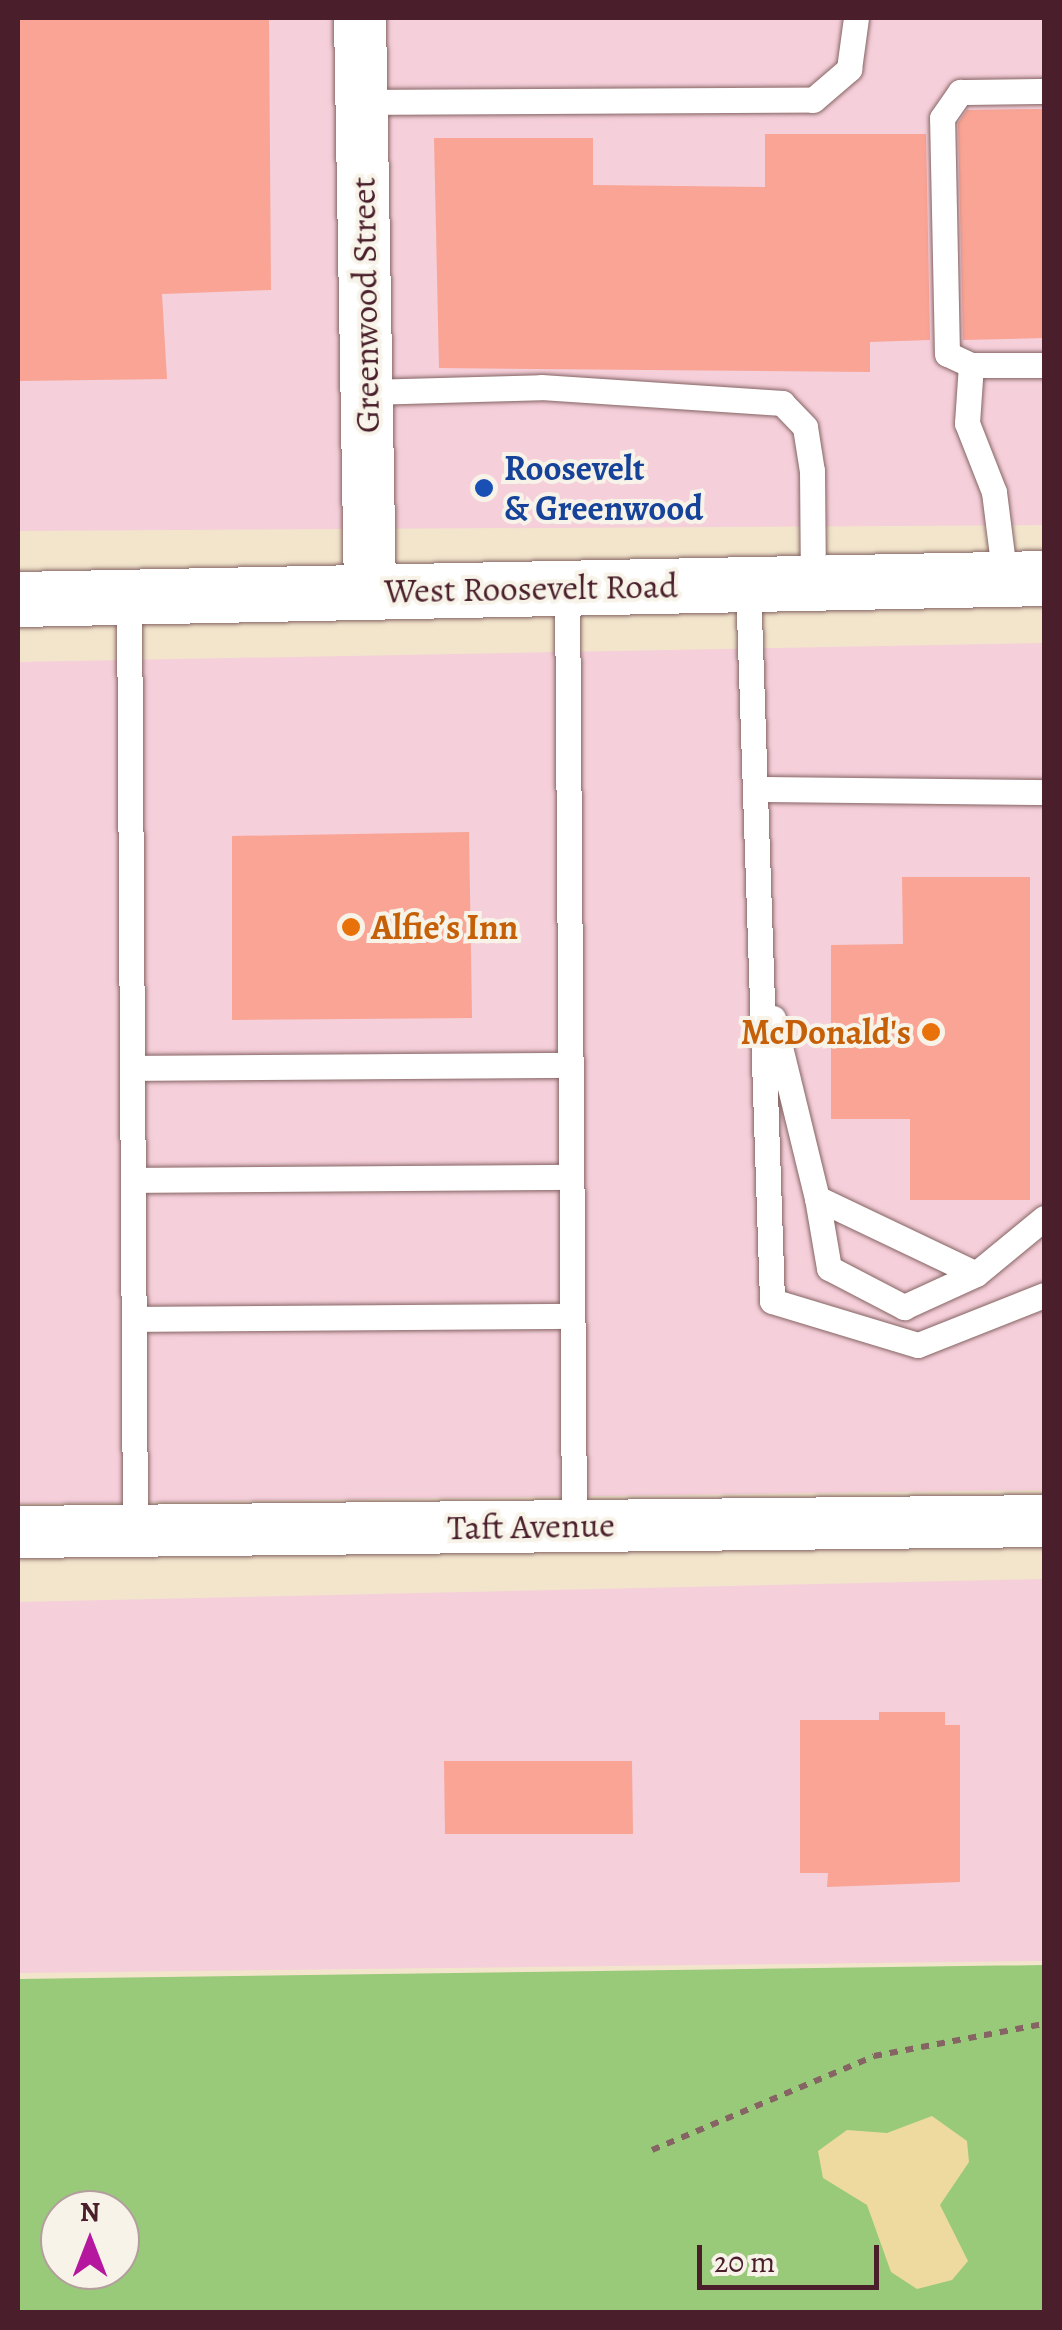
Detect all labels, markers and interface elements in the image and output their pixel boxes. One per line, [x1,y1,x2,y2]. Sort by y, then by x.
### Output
street label: Greenwood Street [342,176,388,434]
place label: Roosevelt & Greenwood [504,447,703,529]
marker: Roosevelt & Greenwood [473,477,495,499]
street label: West Roosevelt Road [384,564,678,612]
place label: Alfie’s Inn [371,906,518,948]
marker: Alfie’s Inn [340,916,362,938]
place label: McDonald's [741,1011,911,1053]
marker: McDonald's [920,1021,942,1043]
street label: Taft Avenue [447,1504,615,1548]
north arrow [40,2190,140,2290]
text: N [80,2193,100,2231]
scale bar [702,2225,884,2287]
text: 20 m [714,2242,775,2282]

